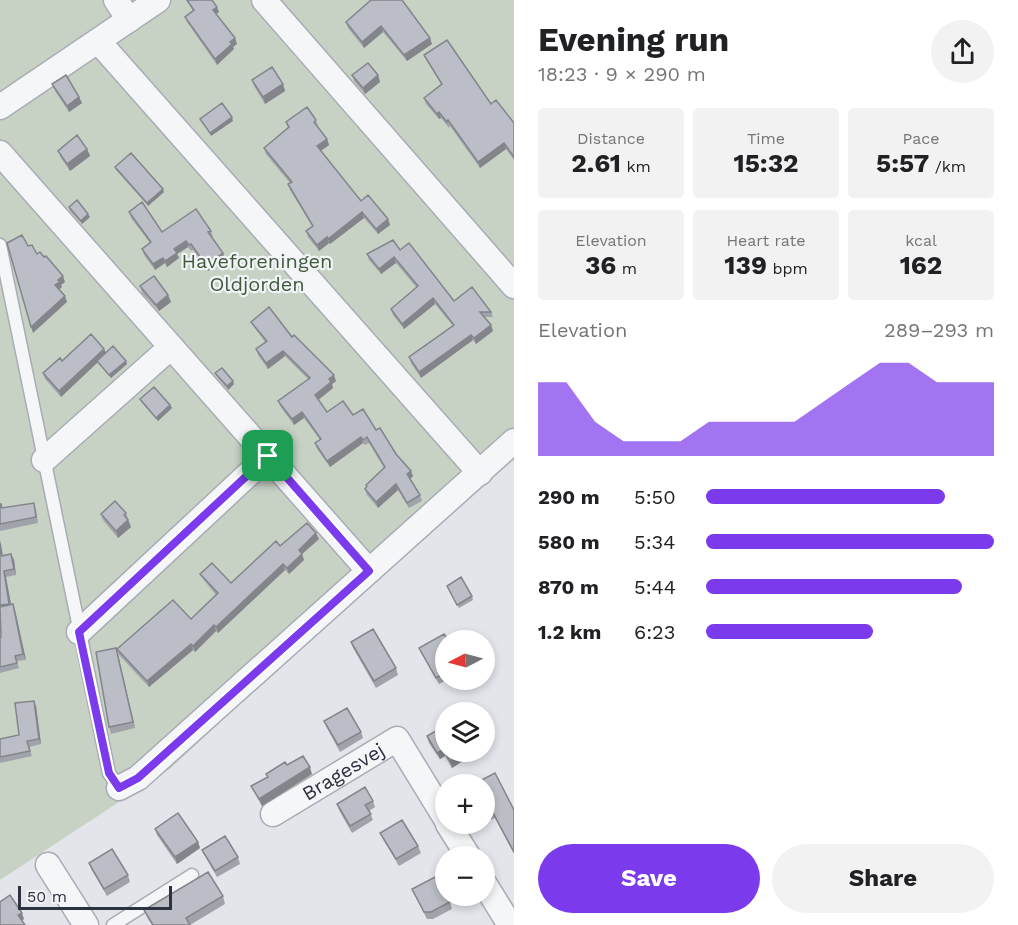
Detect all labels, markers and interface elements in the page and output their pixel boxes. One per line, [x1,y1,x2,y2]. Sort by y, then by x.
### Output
text: Evening run [538,20,729,59]
button: share [931,20,994,83]
text: 18:23 · 9 × 290 m [538,62,706,86]
text: Distance [577,129,645,148]
text: Time [747,129,785,148]
text: Pace [902,129,940,148]
text: 2.61 [571,148,621,178]
text: 15:32 [733,148,799,178]
text: 5:57 [876,148,929,178]
text: km [621,157,651,176]
text: /km [929,157,966,176]
text: Elevation [575,231,647,250]
text: Heart rate [726,231,806,250]
text: kcal [905,231,937,250]
park label: Haveforeningen Oldjorden [182,249,332,296]
text: 36 [585,250,616,280]
text: 139 [724,250,767,280]
text: 162 [900,250,942,280]
text: m [616,259,637,278]
text: bpm [767,259,808,278]
text: Elevation [538,318,627,342]
text: 289–293 m [884,318,994,342]
pin [242,430,293,481]
icon: arrive [251,439,284,472]
text: 290 m [538,485,600,509]
text: 5:50 [634,485,676,509]
text: 580 m [538,530,600,554]
text: 5:34 [634,530,675,554]
text: 870 m [538,575,599,599]
text: 5:44 [634,575,676,599]
text: 1.2 km [538,620,601,644]
text: 6:23 [634,620,675,644]
north arrow [435,630,495,690]
map controls [435,630,495,906]
button: layers [435,702,495,762]
street label: Bragesvej [298,737,389,806]
button: + [435,774,495,834]
button: Save [538,844,760,913]
button: Share [772,844,994,913]
button: − [435,846,495,906]
scale bar [18,883,172,910]
text: 50 m [27,887,67,906]

